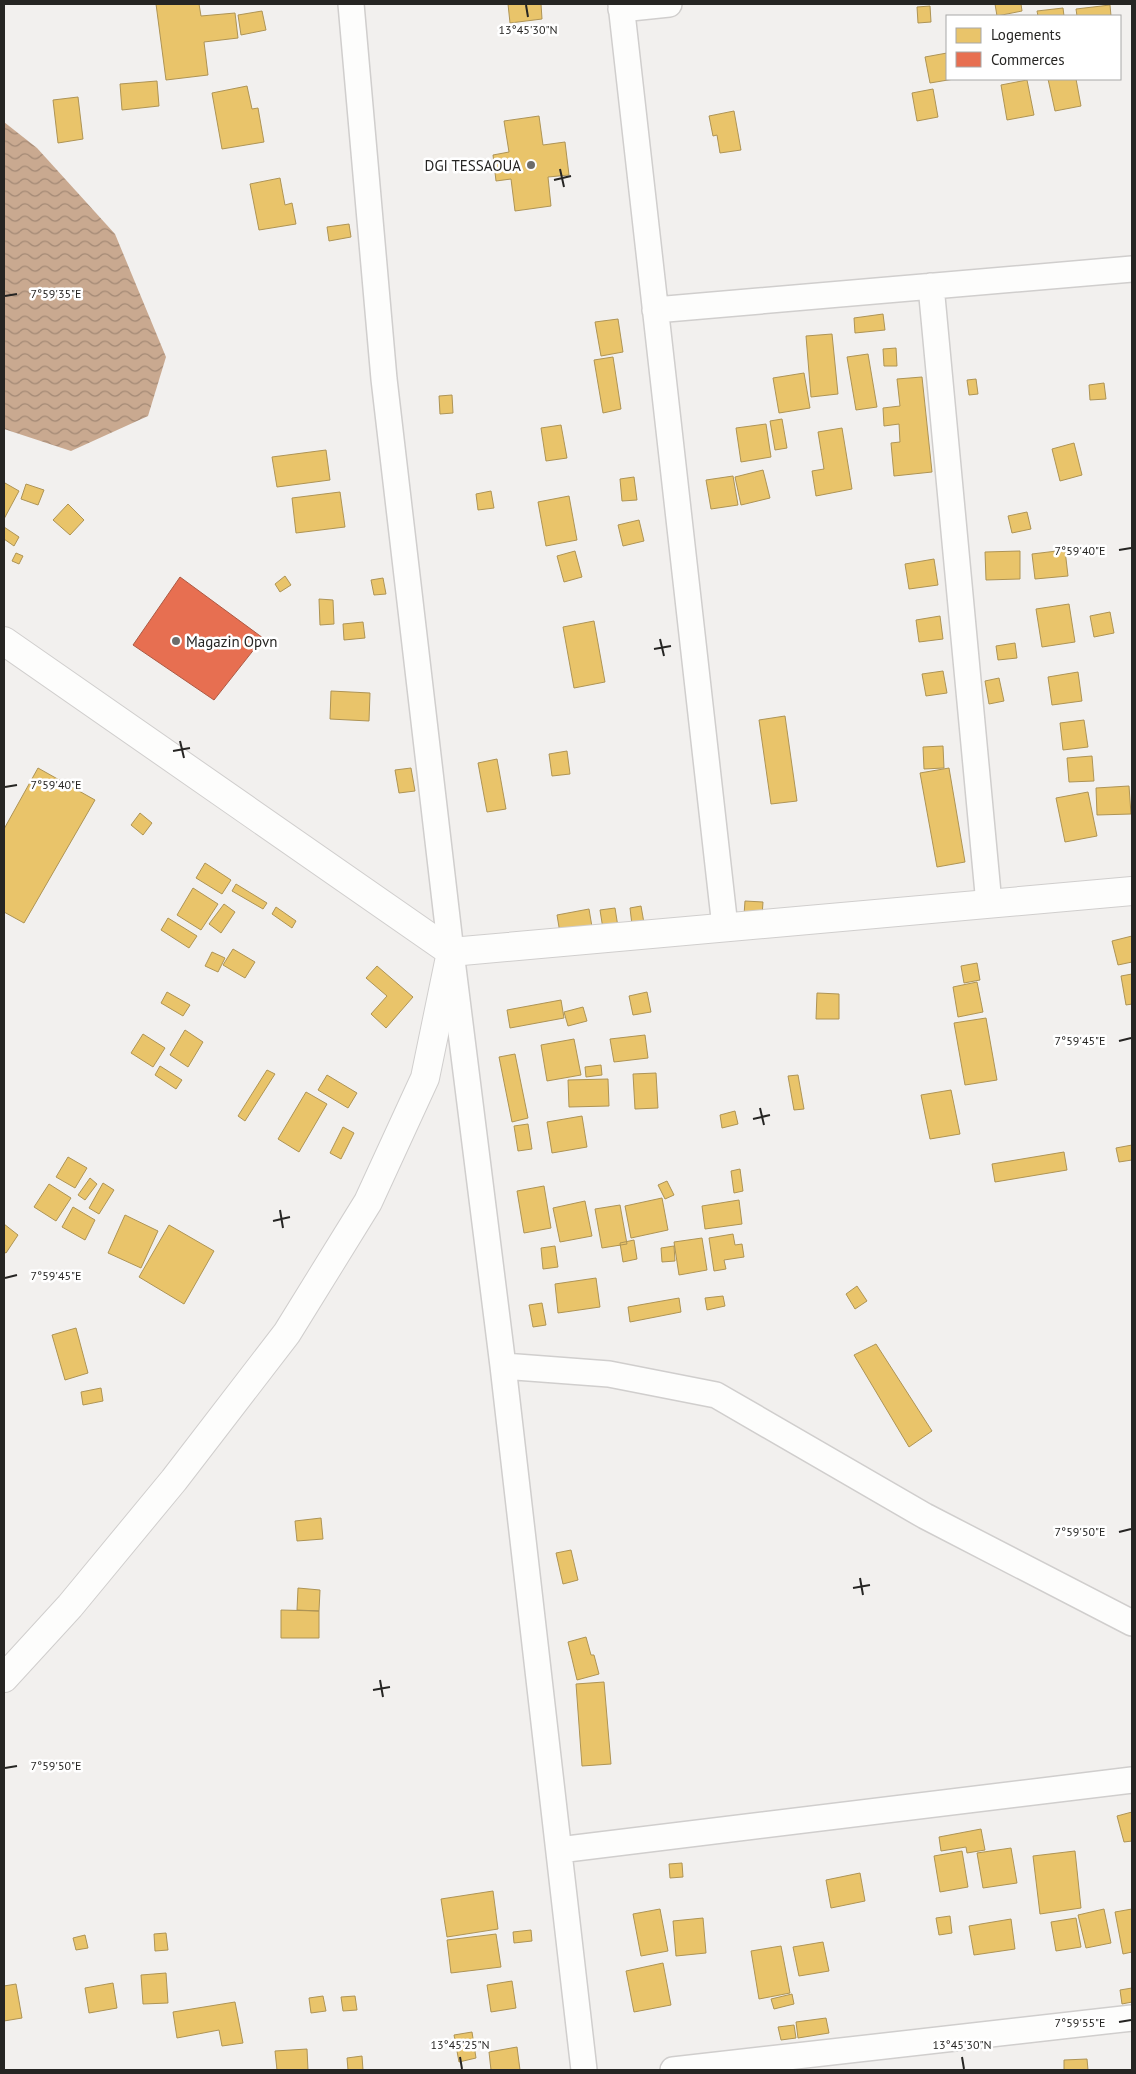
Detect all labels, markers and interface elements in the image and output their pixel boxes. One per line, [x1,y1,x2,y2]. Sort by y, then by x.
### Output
legend [946,15,1121,80]
text: 13°45'30"N [498,22,558,37]
text: Logements [991,25,1061,44]
text: Commerces [991,50,1065,69]
place label: DGI TESSAOUA [425,156,521,175]
marker: DGI TESSAOUA [525,159,537,171]
text: 7°59'35"E [31,286,81,301]
text: 7°59'40"E [1055,543,1105,558]
place label: Magazin Opvn [186,632,277,651]
marker: Magazin Opvn [170,635,182,647]
text: 7°59'40"E [31,777,81,792]
text: 7°59'45"E [1055,1033,1105,1048]
text: 7°59'45"E [31,1268,81,1283]
text: 7°59'50"E [1055,1524,1105,1539]
text: 7°59'50"E [31,1758,81,1773]
text: 7°59'55"E [1055,2015,1105,2030]
text: 13°45'25"N [430,2037,490,2052]
text: 13°45'30"N [932,2037,992,2052]

